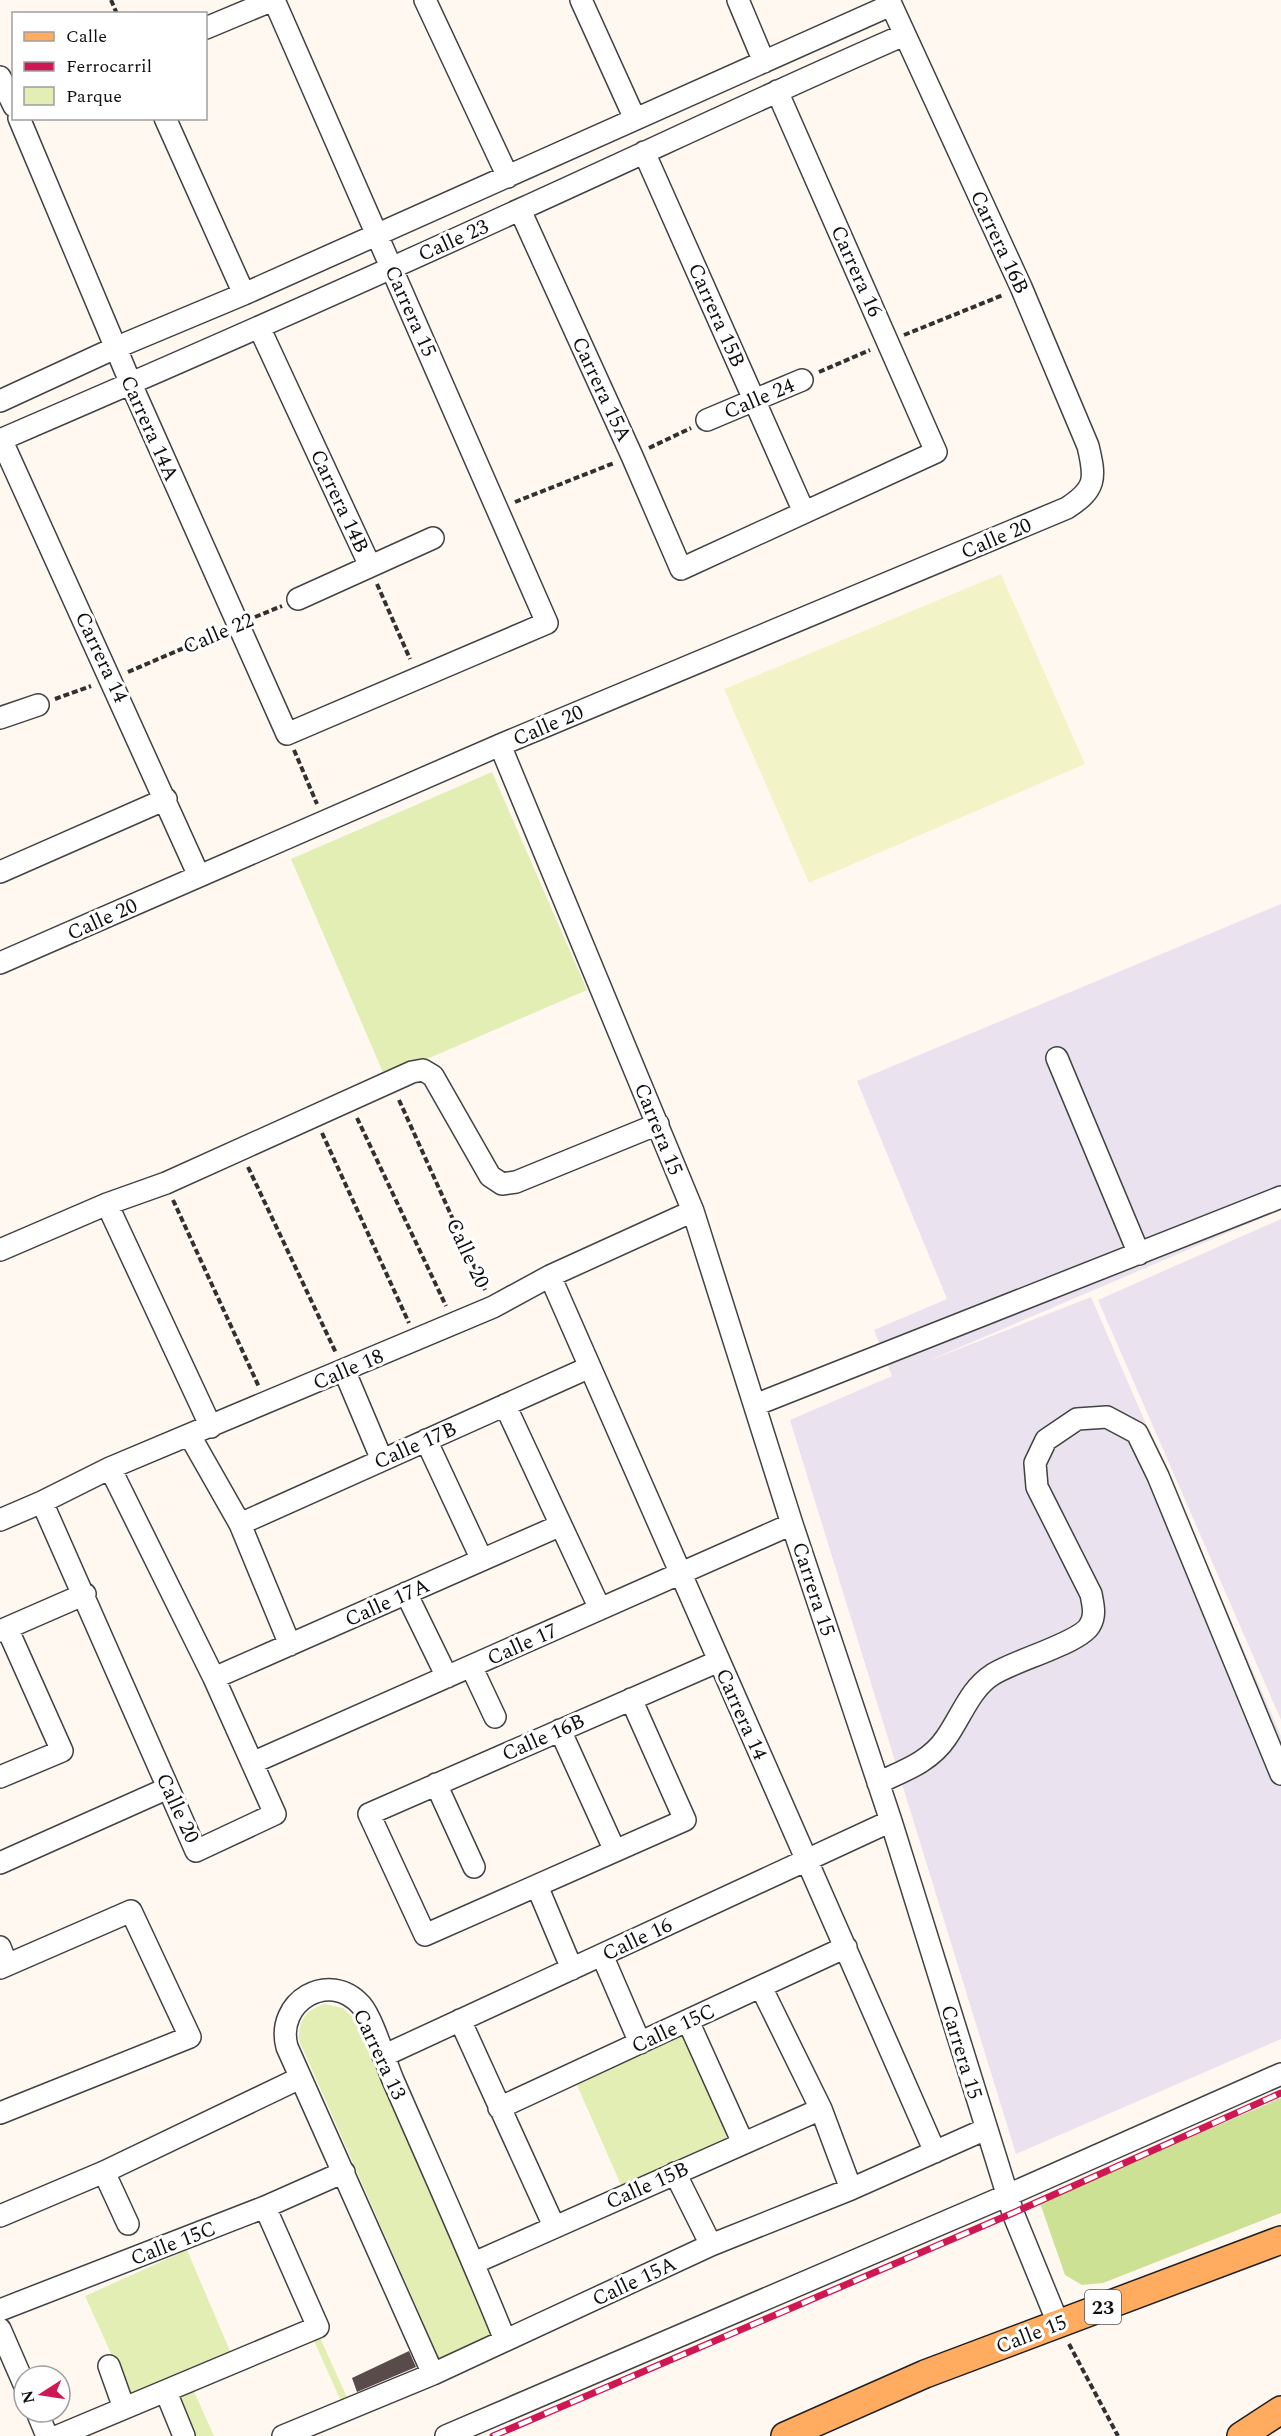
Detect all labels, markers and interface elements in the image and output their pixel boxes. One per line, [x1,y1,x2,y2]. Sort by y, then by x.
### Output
legend [12,12,207,120]
text: Calle [66,23,107,50]
text: Ferrocarril [66,53,152,80]
text: Parque [66,83,122,110]
street label: Carrera 16B [961,185,1037,300]
street label: Calle 23 [413,211,494,271]
street label: Carrera 16 [822,220,891,322]
street label: Carrera 15B [679,258,753,373]
street label: Carrera 15 [376,260,445,362]
street label: Carrera 15A [563,331,640,448]
street label: Carrera 14A [111,370,187,487]
street label: Calle 24 [719,370,800,428]
street label: Carrera 14B [301,444,377,559]
street label: Calle 20 [956,510,1037,568]
street label: Calle 22 [178,605,259,663]
street label: Carrera 14 [66,607,136,709]
street label: Calle 20 [508,697,589,755]
street label: Calle 20 [62,890,143,950]
street label: Carrera 15 [625,1078,691,1181]
street label: Calle 20 [437,1213,497,1294]
street label: Calle 18 [308,1341,389,1399]
street label: Calle 17B [369,1413,462,1478]
street label: Carrera 15 [783,1538,843,1641]
street label: Calle 17A [340,1570,435,1636]
street label: Calle 17 [482,1615,563,1675]
street label: Carrera 14 [707,1663,776,1766]
street label: Calle 16B [497,1705,590,1770]
street label: Calle 20 [147,1768,207,1849]
street label: Calle 16 [597,1910,678,1970]
street label: Calle 15C [626,1996,721,2062]
street label: Carrera 15 [932,2001,991,2104]
street label: Carrera 13 [344,2004,414,2106]
street label: Calle 15B [601,2153,694,2218]
street label: Calle 15C [126,2213,221,2275]
street label: Calle 15A [587,2248,682,2315]
road number: 23 [1085,2290,1121,2324]
street label: Calle 15 [991,2307,1072,2363]
north arrow [12,2364,72,2424]
text: N [15,2388,41,2406]

